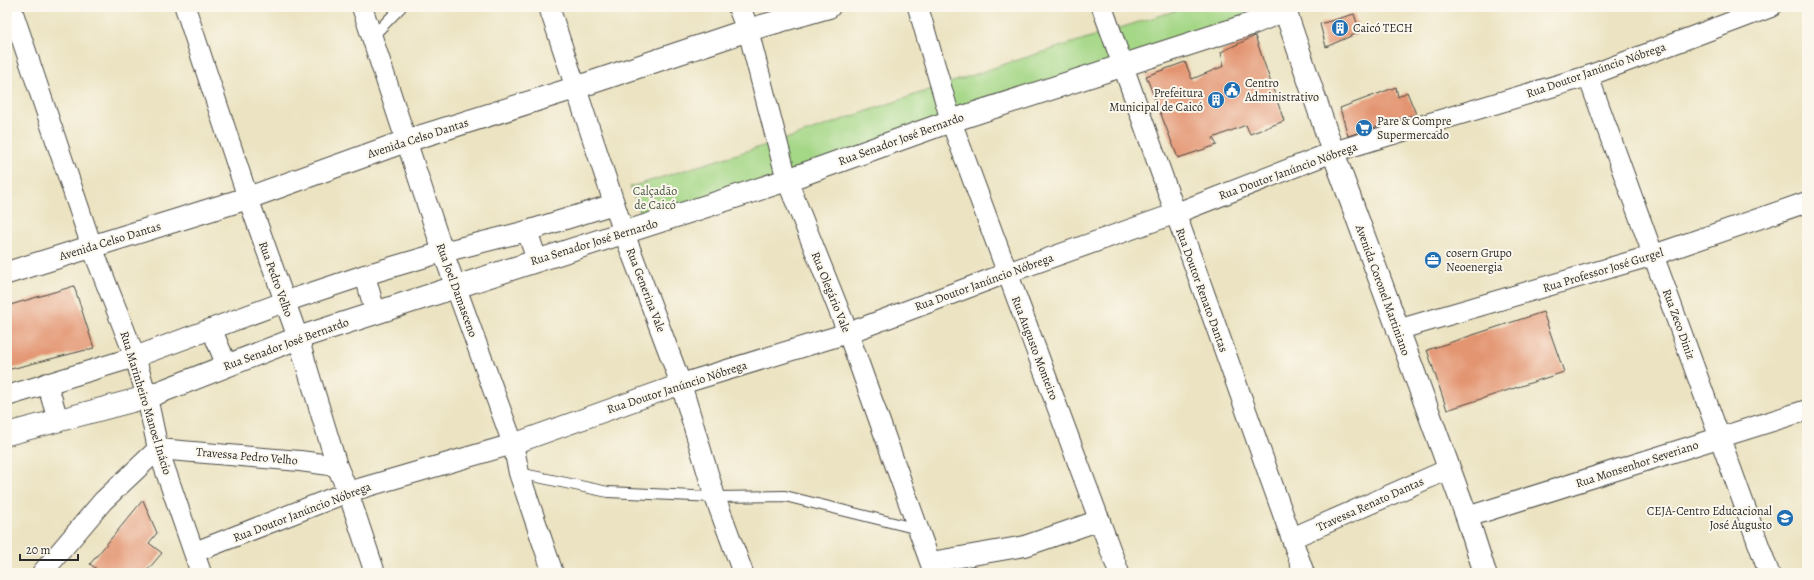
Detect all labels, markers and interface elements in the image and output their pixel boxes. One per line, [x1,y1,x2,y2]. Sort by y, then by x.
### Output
building icon: Caicó TECH [1330,18,1350,38]
place label: Caicó TECH [1353,20,1413,36]
street label: Rua Doutor Janúncio Nóbrega [1524,38,1668,101]
place label: Centro Administrativo [1244,75,1319,105]
public building icon: Centro Administrativo [1222,80,1242,100]
place label: Prefeitura Municipal de Caicó [1109,85,1203,115]
building icon: Prefeitura Municipal de Caicó [1206,90,1226,110]
street label: Rua Senador José Bernardo [836,109,966,169]
place label: Pare & Compre Supermercado [1377,113,1451,143]
street label: Avenida Celso Dantas [364,114,471,162]
supermarket icon: Pare & Compre Supermercado [1354,118,1374,138]
street label: Rua Doutor Janúncio Nóbrega [1216,138,1360,204]
park label: Calçadão de Caicó [633,183,677,213]
street label: Rua Senador José Bernardo [528,215,660,269]
street label: Avenida Celso Dantas [56,218,163,264]
street label: Avenida Coronel Martiniano [1351,221,1414,358]
street label: Rua Doutor Renato Dantas [1172,226,1232,354]
street label: Rua Pedro Velho [255,239,297,319]
street label: Rua Joel Damasceno [433,241,481,339]
street label: Rua Professor José Gurgel [1541,244,1665,296]
street label: Rua Generina Vale [623,245,669,335]
place label: cosern Grupo Neoenergia [1446,245,1512,275]
street label: Rua Olegário Vale [807,249,855,335]
street label: Rua Doutor Janúncio Nóbrega [912,249,1056,315]
office icon: cosern Grupo Neoenergia [1423,250,1443,270]
street label: Rua Zeco Diniz [1659,287,1699,361]
street label: Rua Augusto Monteiro [1008,294,1062,402]
street label: Rua Senador José Bernardo [221,314,351,374]
street label: Rua Marinheiro Manoel Inácio [117,329,175,477]
street label: Rua Doutor Janúncio Nóbrega [605,357,750,417]
street label: Rua Monsenhor Severiano [1574,437,1700,491]
street label: Travessa Pedro Velho [195,444,299,468]
street label: Travessa Renato Dantas [1314,473,1426,535]
street label: Rua Doutor Janúncio Nóbrega [231,478,374,546]
place label: CEJA-Centro Educacional José Augusto [1647,503,1772,533]
school or university icon: CEJA-Centro Educacional José Augusto [1775,508,1795,528]
scale bar [20,536,78,562]
text: 20 m [26,542,50,558]

